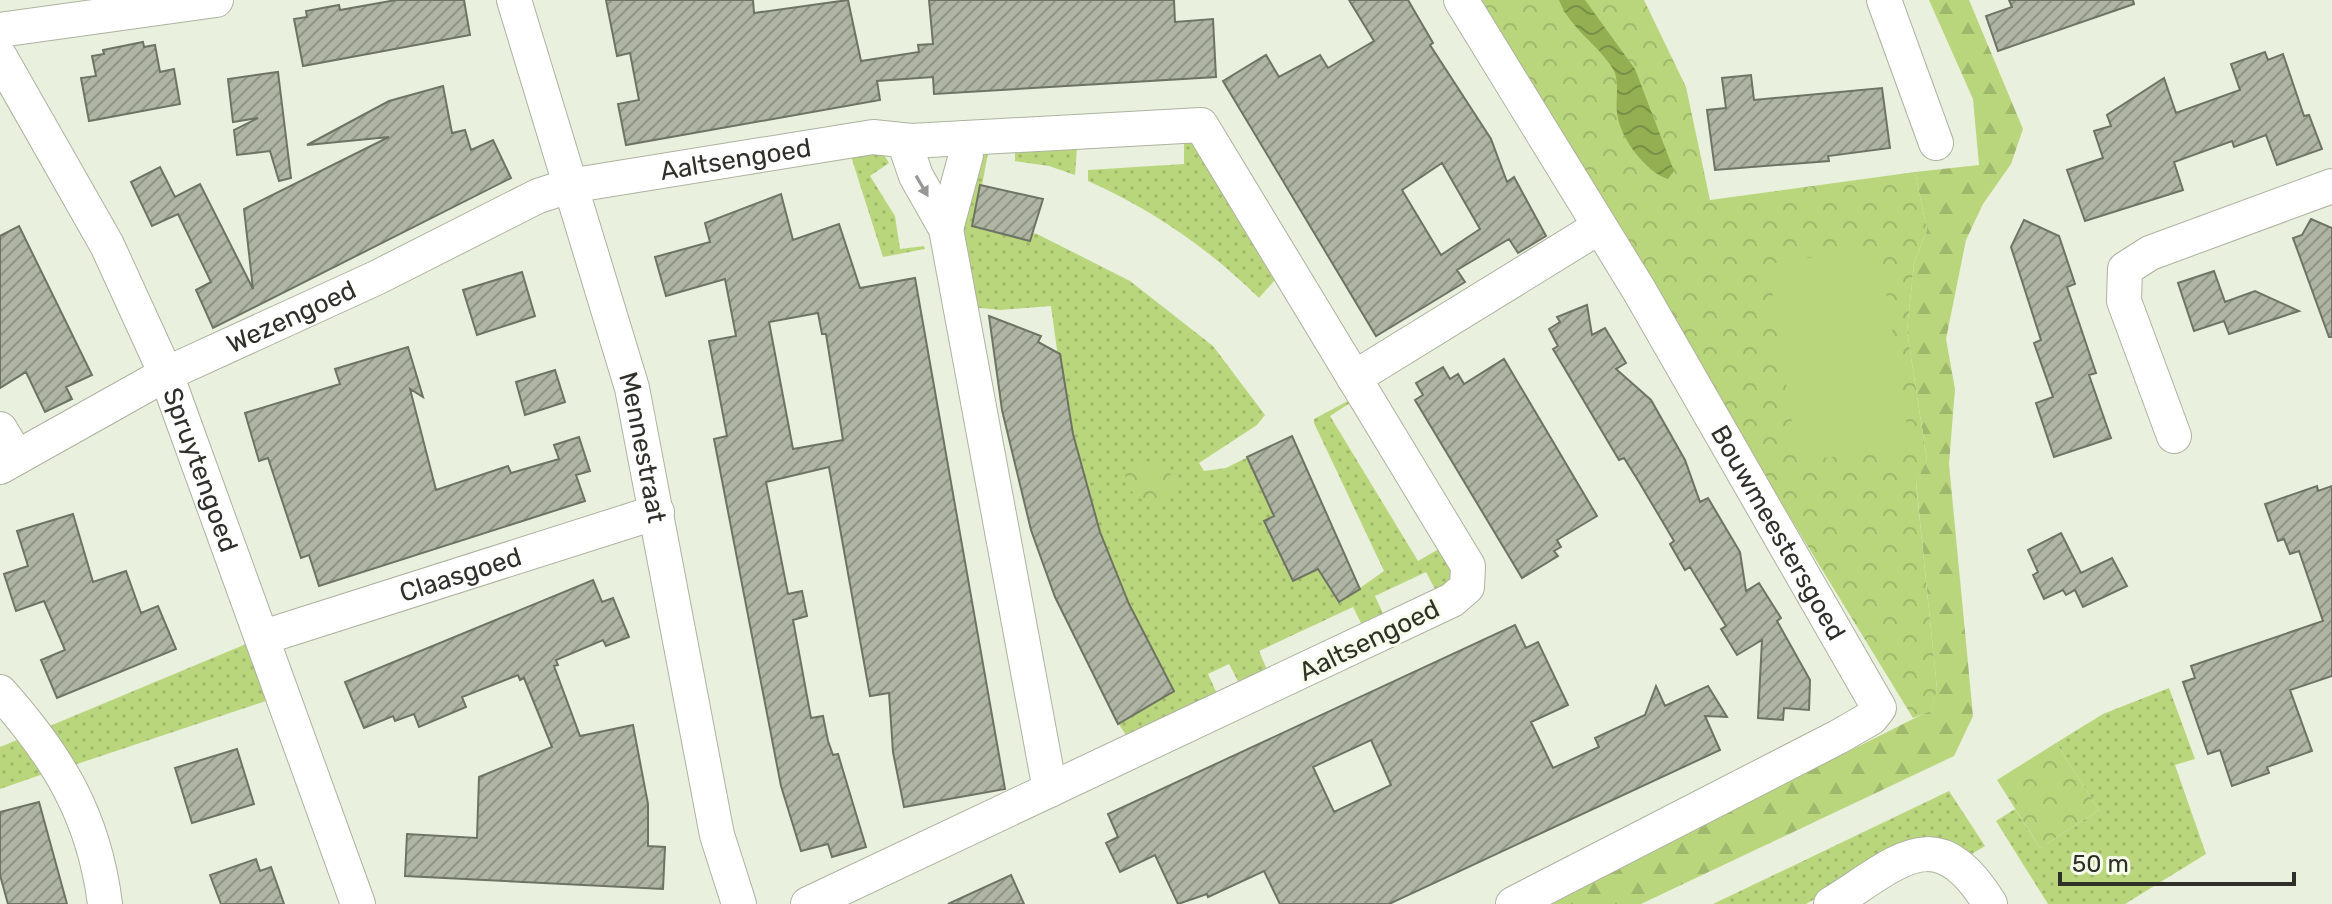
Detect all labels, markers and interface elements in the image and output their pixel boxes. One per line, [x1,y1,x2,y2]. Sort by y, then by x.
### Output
street label: Aaltsengoed [658,132,813,187]
one-way arrow [915,175,929,197]
street label: Wezengoed [222,274,361,360]
street label: Mennestraat [612,368,672,526]
street label: Spruytengoed [156,383,244,556]
street label: Bouwmeestersgoed [1704,420,1852,646]
street label: Claasgoed [396,541,525,609]
street label: Aaltsengoed [1294,593,1444,688]
scale bar [2060,836,2294,886]
text: 50 m [2072,850,2129,878]

